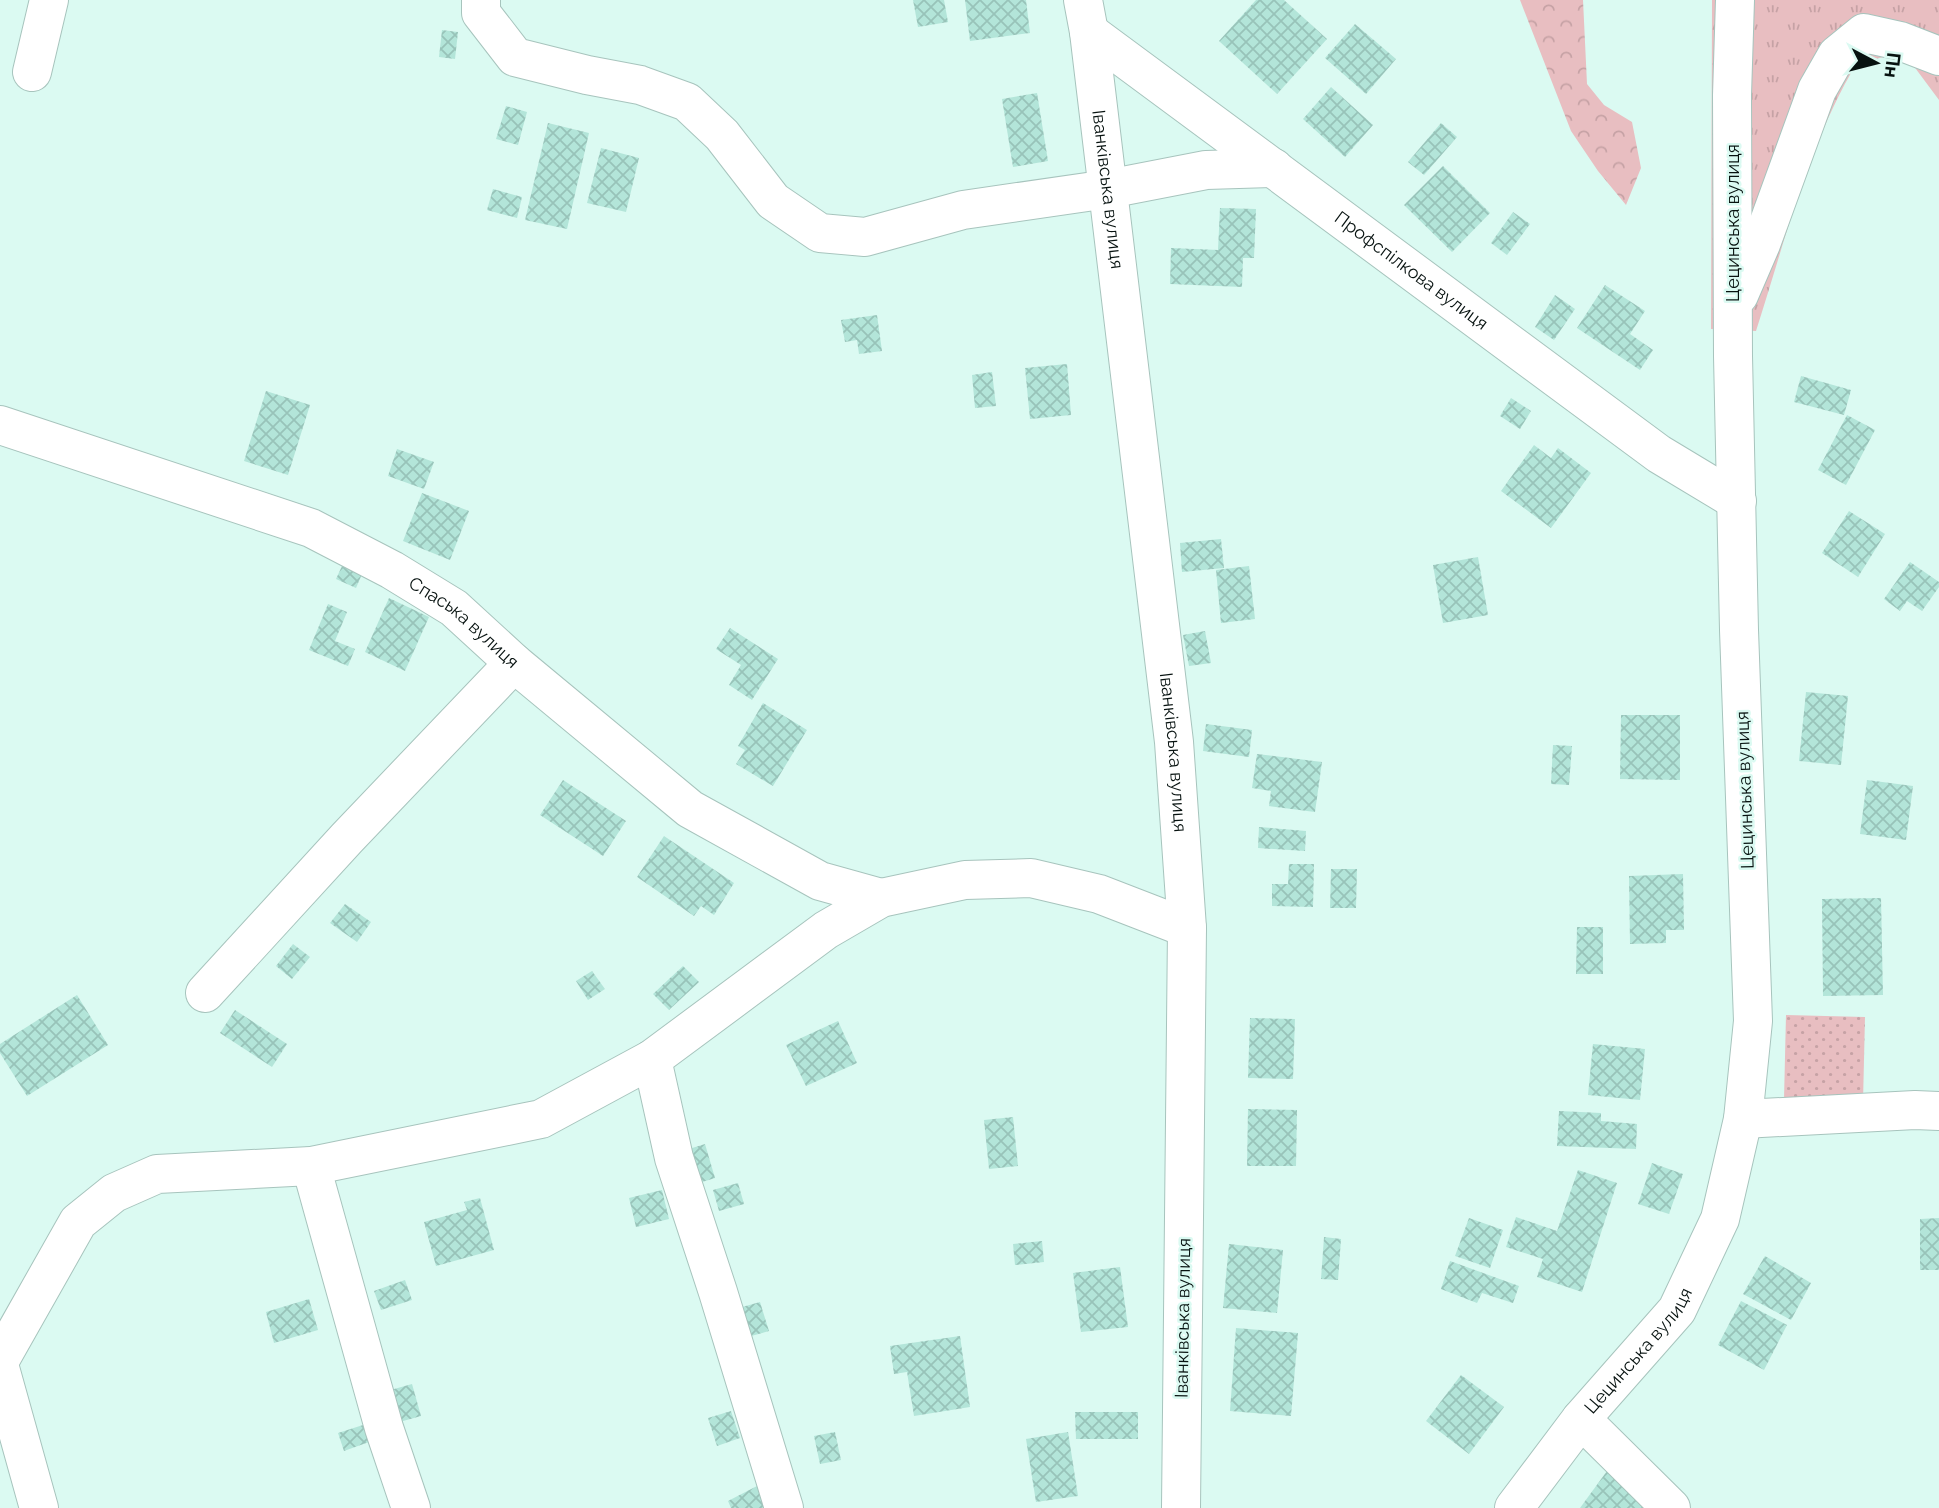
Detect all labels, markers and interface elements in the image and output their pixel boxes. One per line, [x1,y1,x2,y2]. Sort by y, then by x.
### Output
north arrow [1841,28,1911,98]
text: Пн [1880,51,1905,79]
street label: Іванківська вулиця [1088,109,1128,270]
street label: Цецинська вулиця [1722,144,1743,302]
street label: Профспілкова вулиця [1331,207,1492,334]
street label: Спаська вулиця [405,572,523,672]
street label: Іванківська вулиця [1156,672,1191,833]
street label: Цецинська вулиця [1731,711,1758,869]
street label: Іванківська вулиця [1171,1238,1194,1398]
street label: Цецинська вулиця [1580,1284,1696,1418]

